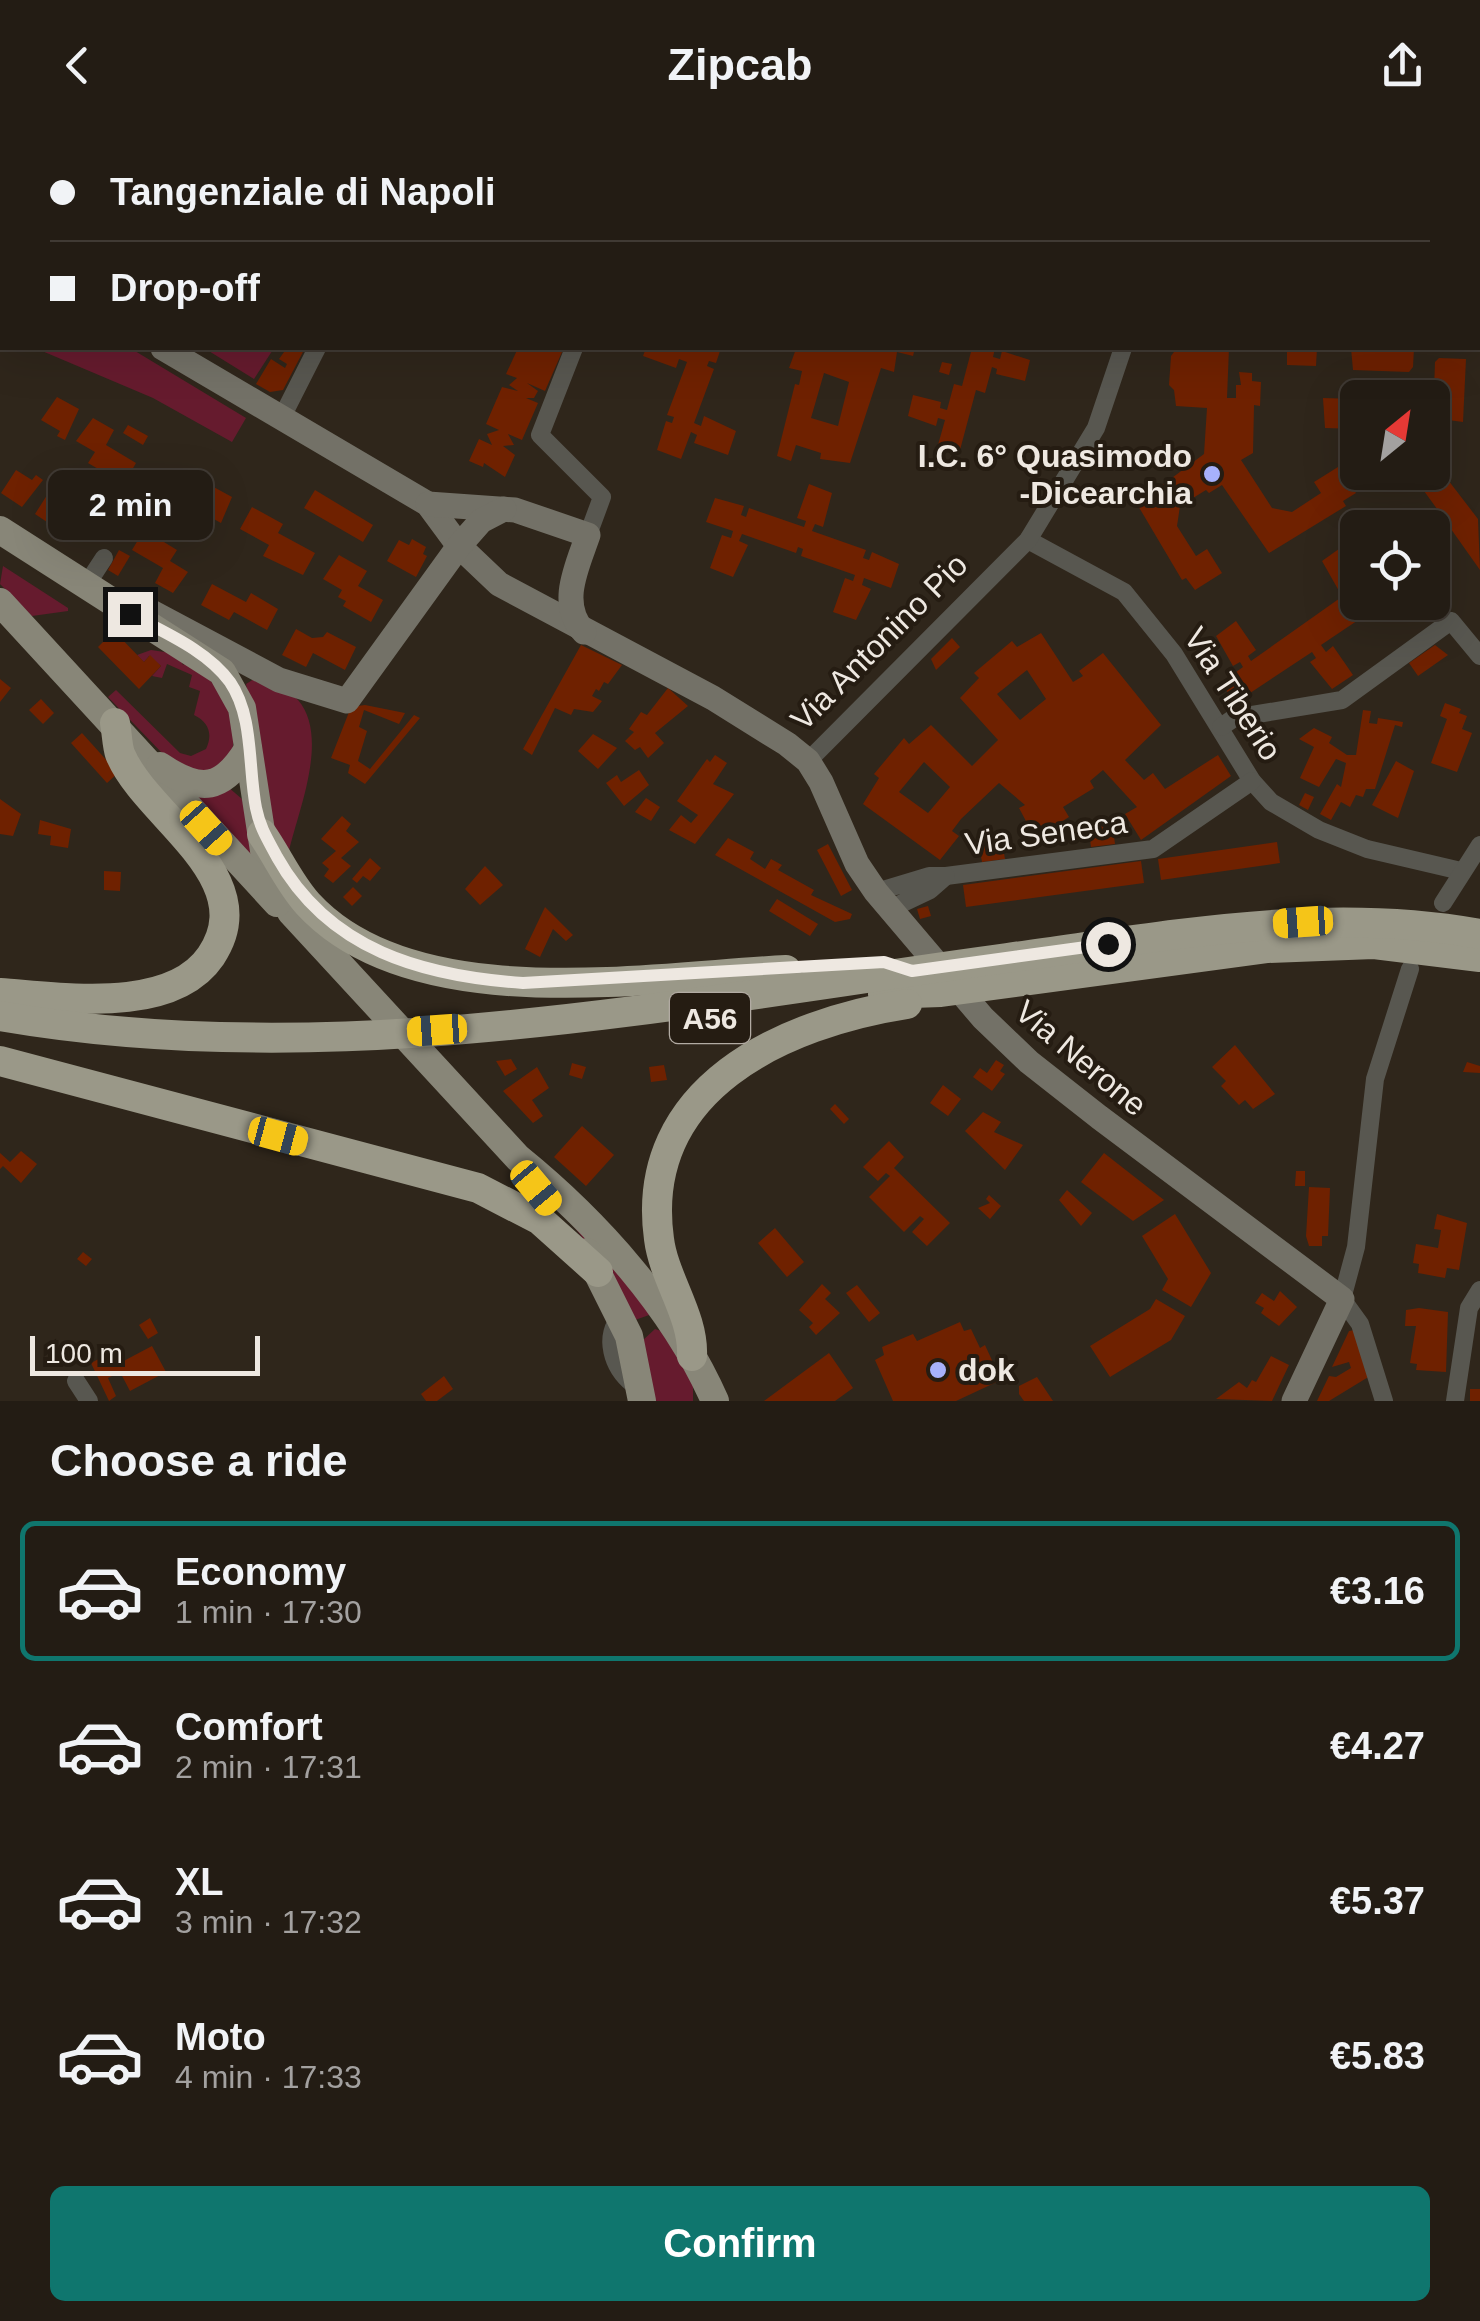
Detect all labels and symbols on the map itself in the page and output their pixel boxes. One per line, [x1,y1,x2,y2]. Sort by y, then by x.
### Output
north arrow [1340,380,1450,490]
place label: I.C. 6° Quasimodo -Dicearchia [918,438,1192,511]
marker: I.C. 6° Quasimodo -Dicearchia [1201,463,1223,485]
callout: 2 min [48,469,212,539]
street label: Via Antonino Pio [783,546,975,738]
route end [108,592,153,637]
street label: Via Tiberio [1177,621,1289,767]
car [175,796,237,860]
street label: Via Seneca [963,804,1129,862]
car [1272,905,1334,939]
route start [1086,922,1131,967]
road number: A56 [670,993,750,1043]
street label: Via Nerone [1008,993,1154,1123]
car [406,1013,468,1047]
car [245,1114,311,1158]
car [505,1155,567,1221]
scale bar [30,1331,260,1376]
place label: dok [958,1352,1015,1388]
marker: dok [927,1359,949,1381]

